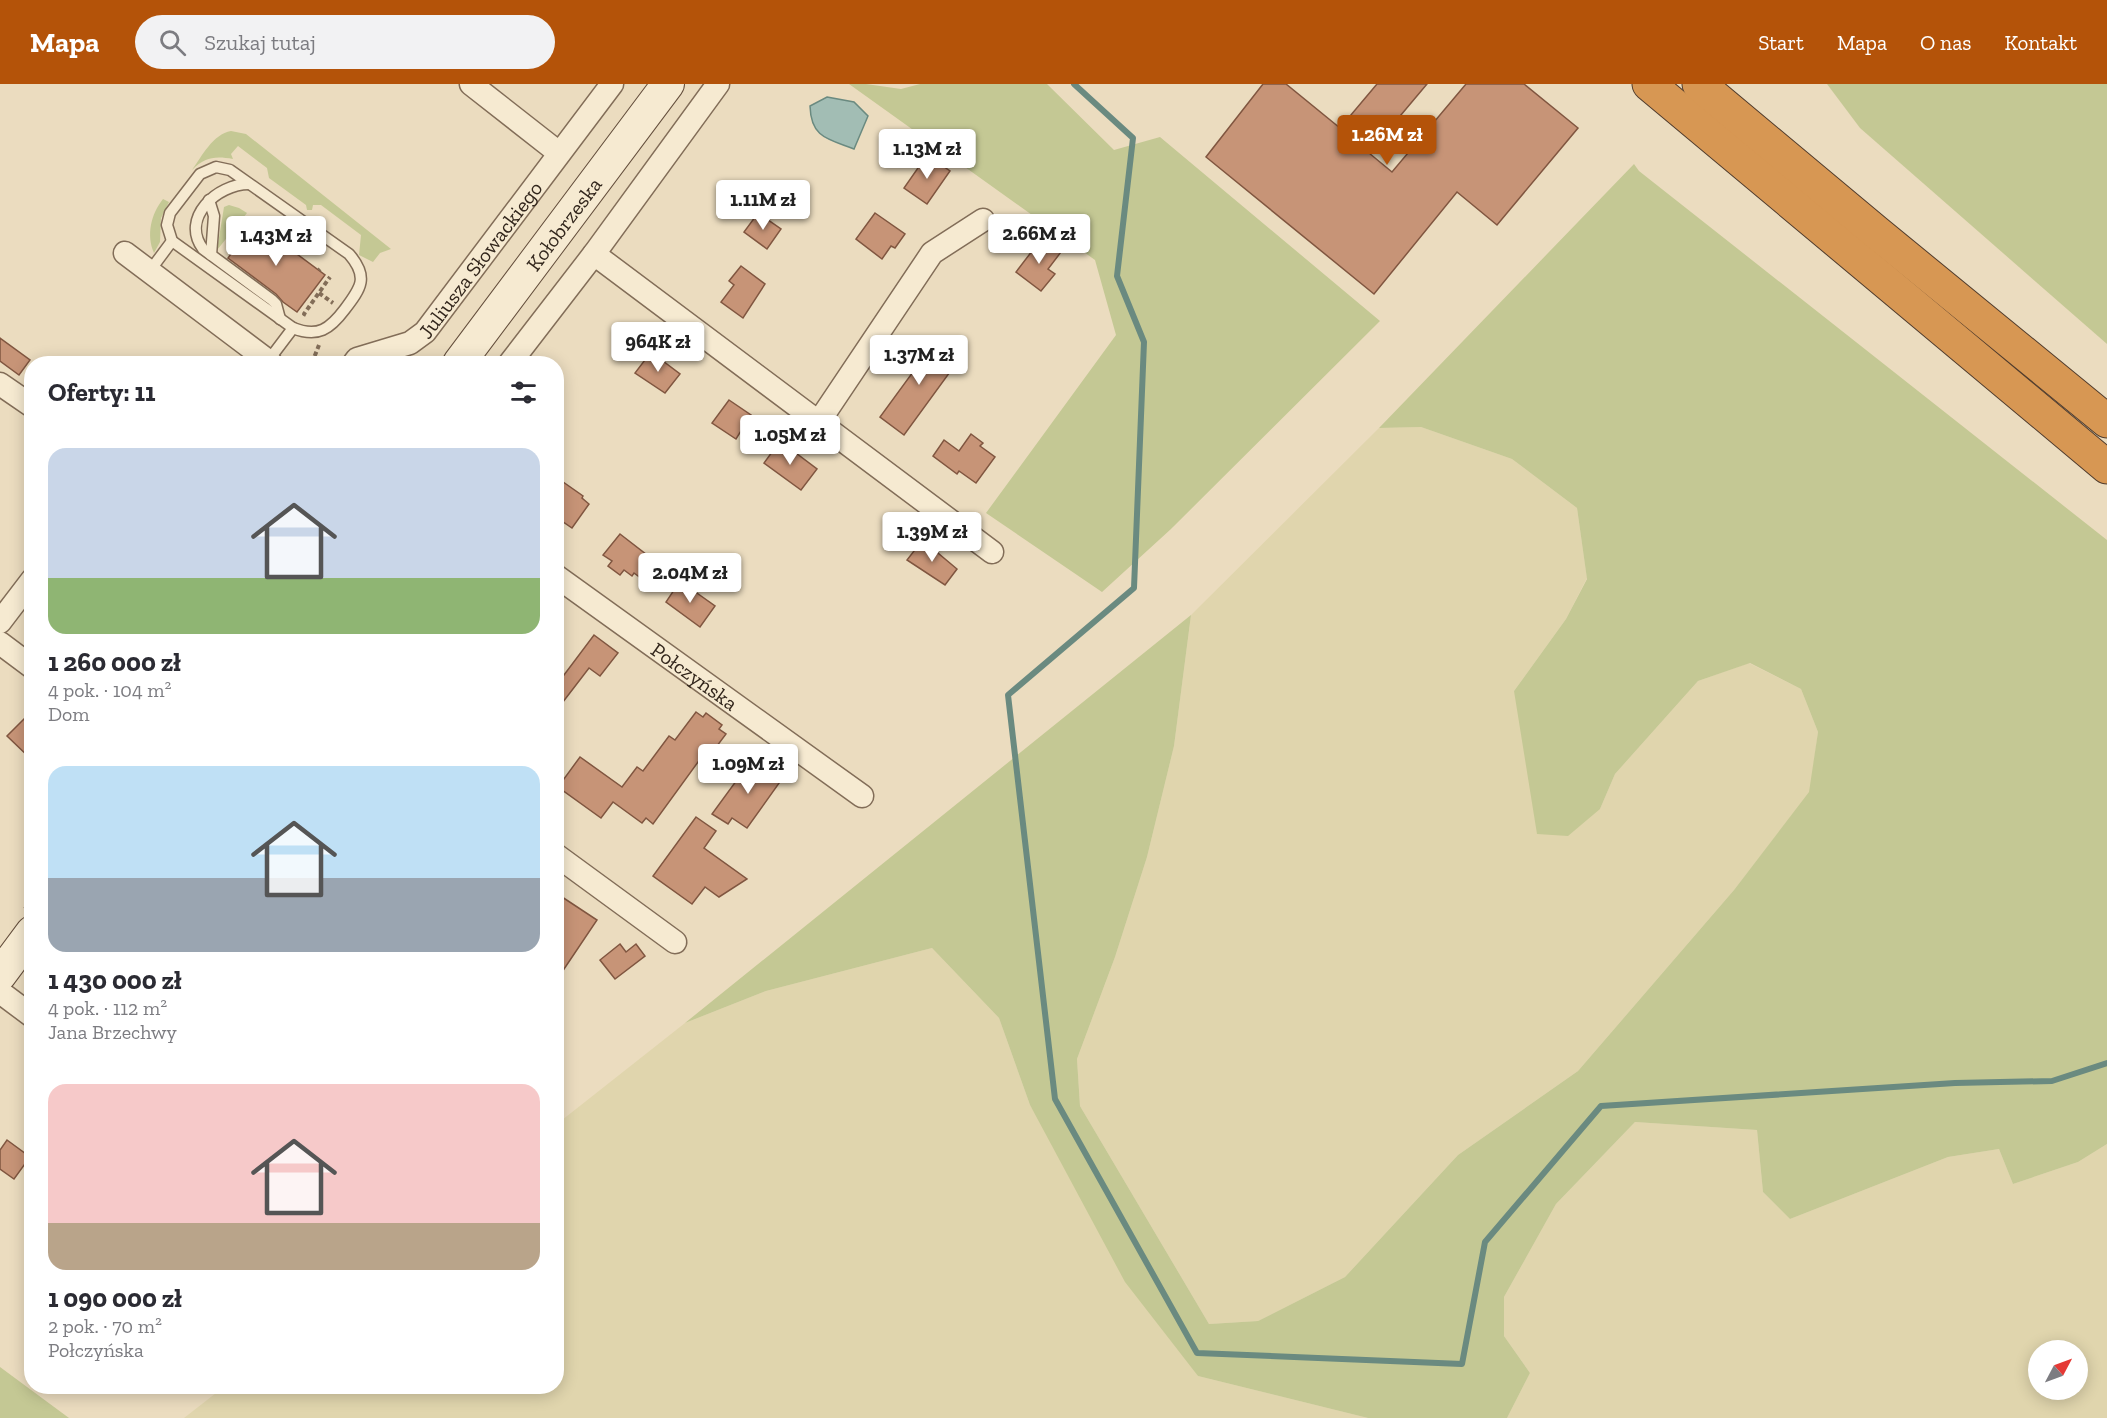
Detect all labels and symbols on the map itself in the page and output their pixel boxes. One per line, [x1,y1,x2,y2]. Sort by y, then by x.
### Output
pin: 1.26M zł [1325,115,1449,166]
pin: 1.13M zł [865,129,989,180]
street label: Kołobrzeska [520,172,606,275]
street label: Juliusza Słowackiego [412,176,547,343]
pin: 1.11M zł [701,180,825,231]
pin: 2.66M zł [977,214,1101,265]
pin: 1.43M zł [214,216,338,267]
pin: 964K zł [603,322,713,373]
pin: 1.37M zł [857,335,981,386]
pin: 1.05M zł [728,415,852,466]
pin: 1.39M zł [870,512,994,563]
pin: 2.04M zł [628,553,752,604]
street label: Połczyńska [647,636,743,715]
pin: 1.09M zł [686,744,810,795]
north arrow [2028,1340,2088,1400]

